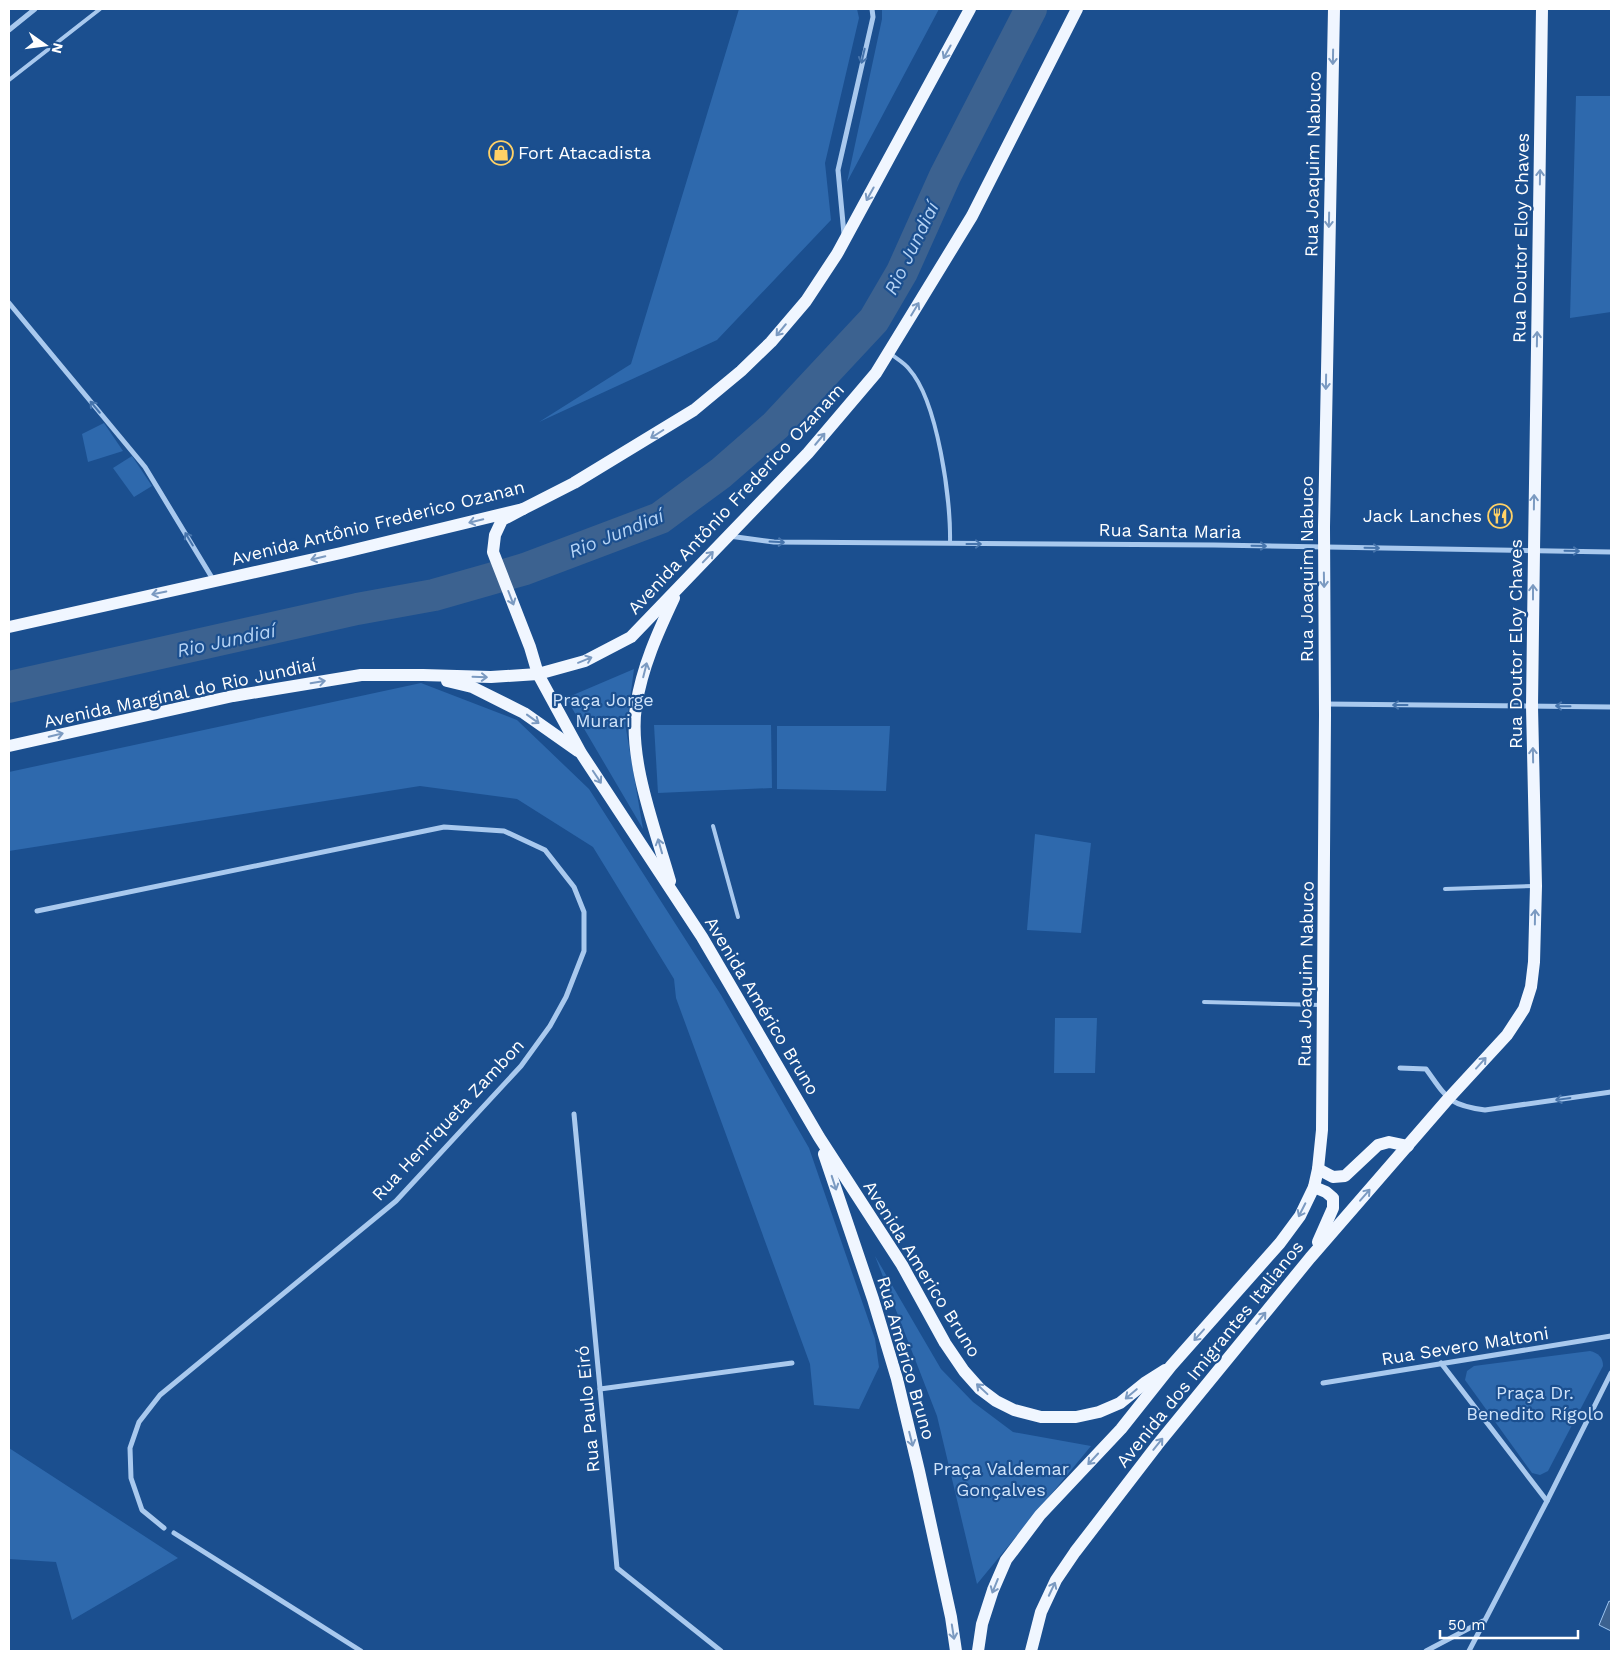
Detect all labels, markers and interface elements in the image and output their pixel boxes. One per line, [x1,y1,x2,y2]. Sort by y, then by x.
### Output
north arrow [20,20,70,70]
text: N [49,41,67,55]
one-way arrow [942,44,952,58]
one-way arrow [858,48,868,64]
one-way arrow [1328,49,1337,65]
street label: Rua Joaquim Nabuco [1300,71,1325,257]
street label: Rua Doutor Eloy Chaves [1508,133,1533,343]
shop icon: Fort Atacadista [488,140,514,166]
place label: Fort Atacadista [518,142,651,163]
one-way arrow [1535,169,1545,186]
one-way arrow [865,187,875,202]
water label: Rio Jundiaí [879,195,945,298]
one-way arrow [1325,212,1334,228]
one-way arrow [911,302,921,316]
one-way arrow [776,323,787,336]
one-way arrow [1532,332,1542,348]
one-way arrow [1321,374,1331,390]
street label: Avenida Antônio Frederico Ozanam [623,379,848,618]
one-way arrow [90,401,101,414]
one-way arrow [650,429,664,439]
one-way arrow [814,433,825,446]
street label: Avenida Antônio Frederico Ozanan [229,476,527,569]
street label: Rua Joaquim Nabuco [1296,476,1317,662]
one-way arrow [1530,494,1539,510]
water label: Rio Jundiaí [565,503,670,563]
restaurant icon: Jack Lanches [1487,503,1513,529]
place label: Jack Lanches [1363,505,1482,526]
one-way arrow [468,517,484,526]
street label: Rua Santa Maria [1099,519,1241,542]
one-way arrow [183,533,193,547]
one-way arrow [768,538,784,547]
one-way arrow [966,539,982,549]
street label: Rua Doutor Eloy Chaves [1505,539,1526,749]
one-way arrow [1250,541,1267,551]
one-way arrow [1364,543,1380,553]
one-way arrow [1564,547,1580,556]
one-way arrow [702,551,714,563]
one-way arrow [310,554,326,563]
one-way arrow [1319,572,1329,588]
one-way arrow [1528,584,1538,600]
one-way arrow [151,589,167,598]
one-way arrow [506,590,516,605]
water label: Rio Jundiaí [175,618,281,662]
street label: Avenida Marginal do Rio Jundiaí [42,653,318,732]
one-way arrow [577,655,592,664]
one-way arrow [641,663,650,679]
one-way arrow [472,672,488,681]
one-way arrow [310,676,326,686]
park label: Praça Jorge Murari [552,689,654,731]
one-way arrow [1392,700,1408,710]
one-way arrow [1555,702,1571,711]
one-way arrow [525,714,539,724]
one-way arrow [48,730,64,740]
one-way arrow [1528,747,1538,763]
one-way arrow [592,770,602,784]
one-way arrow [655,839,665,855]
street label: Rua Joaquim Nabuco [1293,881,1318,1067]
one-way arrow [1530,909,1540,926]
street label: Avenida Américo Bruno [701,913,824,1099]
street label: Rua Henriqueta Zambon [367,1034,528,1205]
one-way arrow [1475,1057,1487,1070]
one-way arrow [1555,1094,1571,1104]
one-way arrow [830,1175,839,1191]
street label: Avenida Americo Bruno [859,1177,985,1361]
one-way arrow [1360,1188,1371,1201]
one-way arrow [1297,1202,1306,1217]
street label: Avenida dos Imigrantes Italianos [1112,1236,1308,1471]
street label: Rua Américo Bruno [873,1274,940,1442]
one-way arrow [1255,1312,1266,1325]
street label: Rua Severo Maltoni [1380,1322,1550,1369]
one-way arrow [1193,1329,1205,1342]
street label: Rua Paulo Eiró [571,1345,604,1474]
park label: Praça Dr. Benedito Rígolo [1466,1382,1604,1424]
one-way arrow [976,1384,989,1396]
one-way arrow [1125,1388,1138,1399]
one-way arrow [907,1431,916,1447]
one-way arrow [1153,1438,1164,1451]
one-way arrow [1087,1452,1099,1465]
park label: Praça Valdemar Gonçalves [933,1458,1069,1500]
one-way arrow [990,1578,999,1594]
one-way arrow [1047,1582,1057,1597]
scale bar [1440,1608,1578,1640]
text: 50 m [1448,1616,1485,1634]
one-way arrow [948,1624,958,1640]

